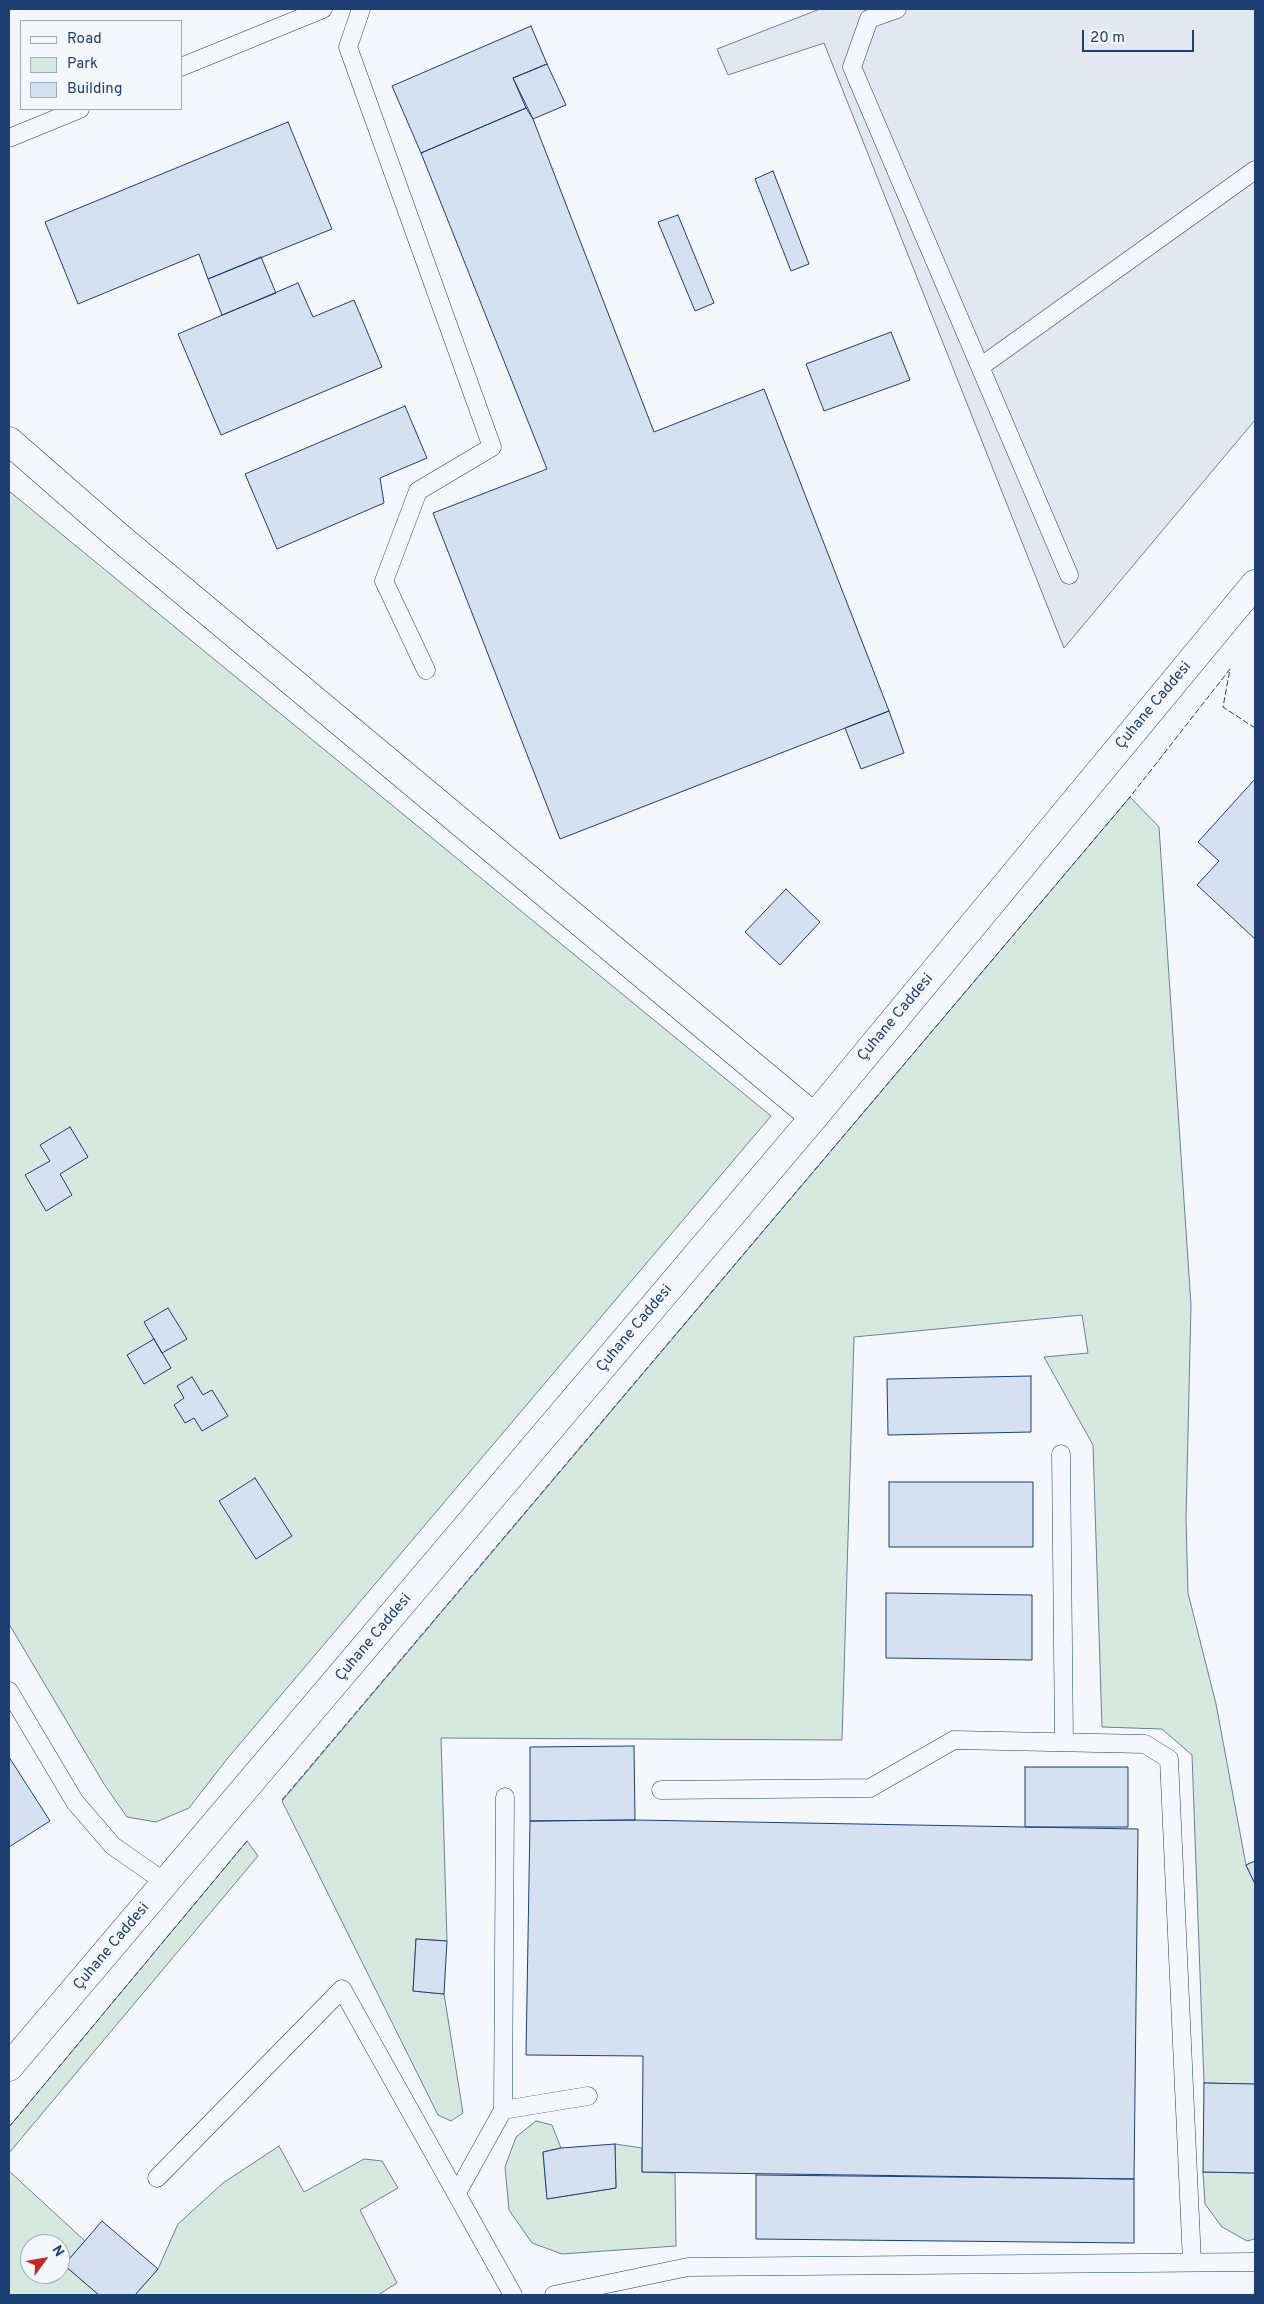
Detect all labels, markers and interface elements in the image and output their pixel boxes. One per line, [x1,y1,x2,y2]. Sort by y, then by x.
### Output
legend [20,20,182,110]
scale bar [1084,20,1196,52]
text: 20 m [1090,29,1125,48]
text: Road [67,30,102,49]
text: Park [67,55,98,74]
text: Building [67,80,122,99]
street label: Çuhane Caddesi [1112,659,1196,753]
street label: Çuhane Caddesi [854,971,938,1065]
street label: Çuhane Caddesi [593,1282,677,1376]
street label: Çuhane Caddesi [332,1591,416,1685]
street label: Çuhane Caddesi [70,1900,154,1994]
north arrow [20,2234,70,2284]
text: N [47,2243,67,2260]

